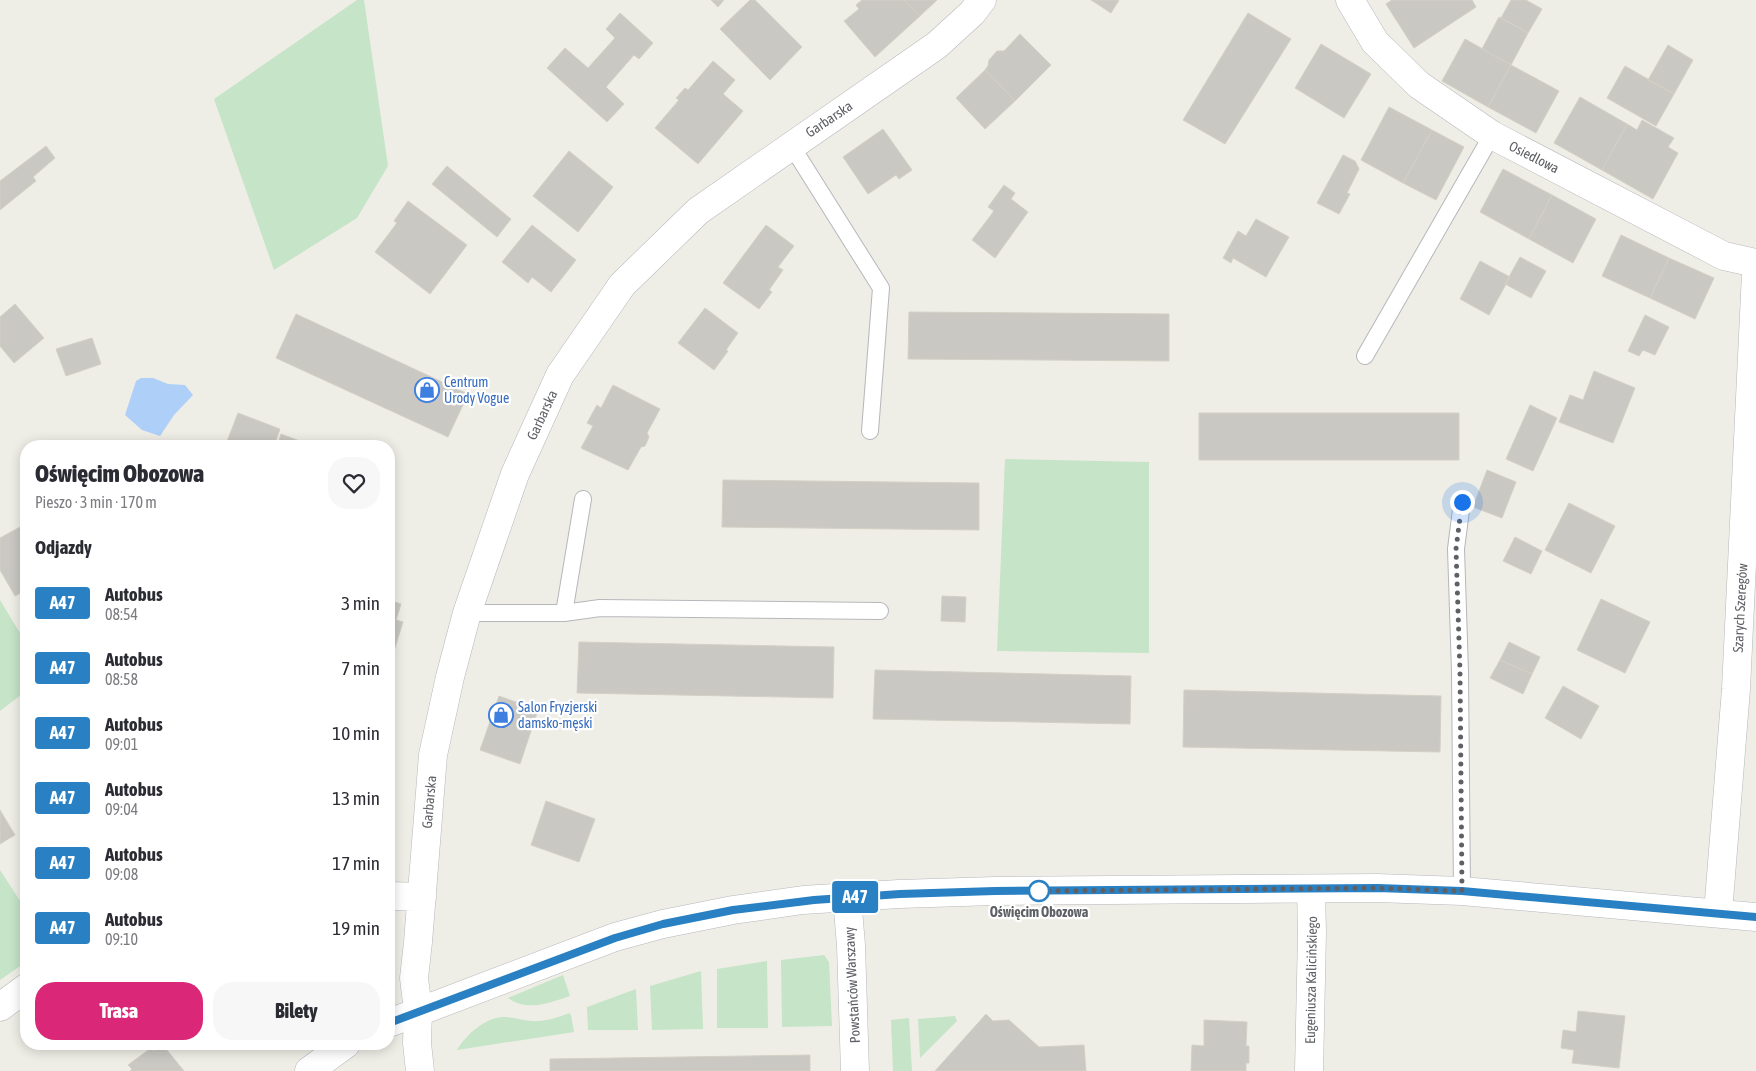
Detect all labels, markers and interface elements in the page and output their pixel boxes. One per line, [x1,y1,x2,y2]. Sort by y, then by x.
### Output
street label: Garbarska [803,98,855,140]
street label: Osiedlowa [1506,138,1562,176]
place label: Centrum Urody Vogue [444,374,509,406]
shop icon: Centrum Urody Vogue [414,377,440,403]
street label: Garbarska [524,388,560,442]
button: heart [328,457,380,509]
text: Oświęcim Obozowa [35,460,204,487]
your location [1450,490,1475,515]
text: Pieszo · 3 min · 170 m [35,493,157,511]
text: Odjazdy [35,536,92,558]
street label: Szarych Szeregów [1730,562,1750,653]
text: Autobus [105,583,163,605]
text: A47 [50,592,75,613]
text: 3 min [341,592,380,614]
text: 08:54 [105,605,138,623]
text: Autobus [105,648,163,670]
text: A47 [50,657,75,678]
text: 7 min [341,657,380,679]
text: 08:58 [105,670,138,688]
place label: Salon Fryzjerski damsko-męski [518,699,597,731]
shop icon: Salon Fryzjerski damsko-męski [488,702,514,728]
text: Autobus [105,713,163,735]
text: A47 [50,722,75,743]
text: 10 min [332,722,380,744]
text: 09:01 [105,735,138,753]
street label: Garbarska [419,775,439,829]
text: Autobus [105,778,163,800]
text: A47 [50,787,75,808]
text: 13 min [332,787,380,809]
text: 09:04 [105,800,138,818]
text: Autobus [105,843,163,865]
text: A47 [50,852,75,873]
text: 17 min [332,852,380,874]
text: 09:08 [105,865,138,883]
marker: Oświęcim Obozowa [1028,880,1050,902]
line badge: A47 [826,881,884,913]
text: A47 [842,886,868,907]
place label: Oświęcim Obozowa [990,904,1089,920]
text: Autobus [105,908,163,930]
street label: Eugeniusza Kalicińskiego [1302,916,1320,1044]
text: A47 [50,917,75,938]
text: 19 min [332,917,380,939]
street label: Powstańców Warszawy [841,926,863,1044]
text: 09:10 [105,930,138,948]
button: Trasa [35,982,203,1040]
button: Bilety [213,982,380,1040]

